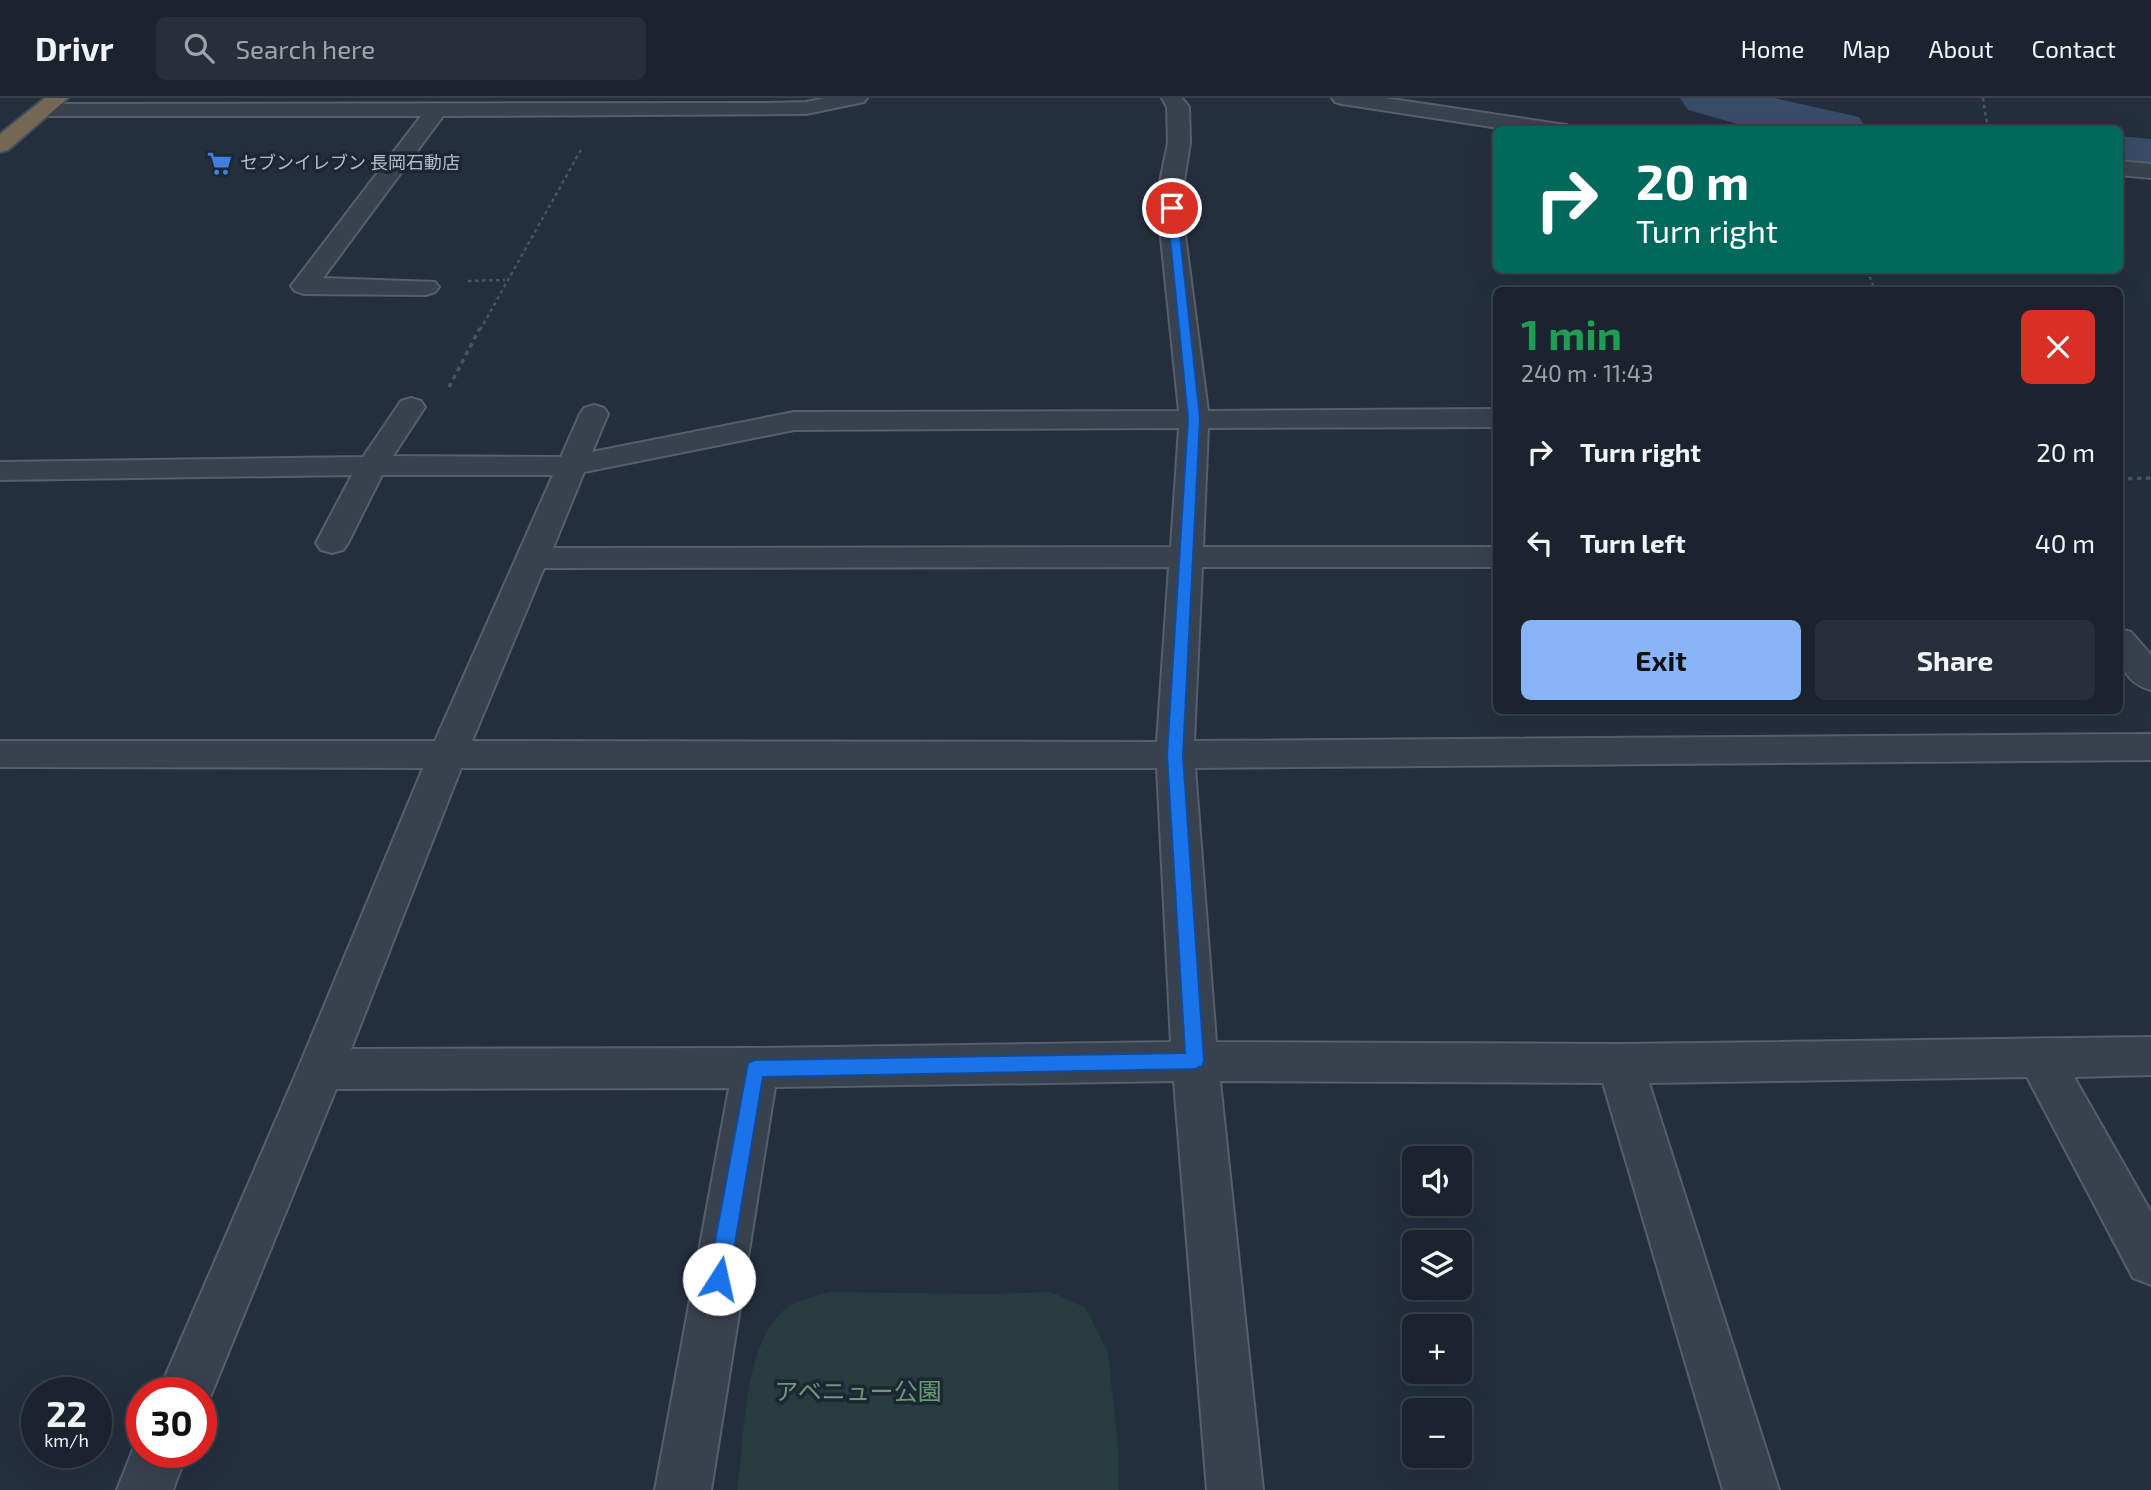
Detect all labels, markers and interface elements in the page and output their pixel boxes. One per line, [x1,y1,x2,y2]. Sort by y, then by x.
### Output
search box [156,17,646,80]
text: Drivr [35,28,114,68]
icon: search [180,29,218,67]
text: Search here [236,33,375,64]
text: Home [1741,34,1804,63]
text: Map [1842,34,1890,63]
text: About [1928,34,1994,63]
text: Contact [2032,34,2116,63]
supermarket icon: セブンイレブン 長岡石動店 [206,149,234,177]
place label: セブンイレブン 長岡石動店 [240,151,460,173]
text: 20 m [1636,151,1749,210]
icon: right [1521,154,1612,245]
pin [1142,178,1202,238]
icon: arrive [1153,189,1191,227]
text: Turn right [1636,211,1778,249]
text: 1 min [1521,308,1622,358]
button: close [2021,310,2095,384]
text: 240 m · 11:43 [1521,359,1654,387]
icon: right [1521,433,1559,471]
text: Turn right [1580,436,1701,467]
text: 20 m [2036,436,2095,467]
icon: left [1521,524,1559,562]
text: Turn left [1580,527,1686,558]
text: 40 m [2035,527,2095,558]
button: Exit [1521,620,1801,700]
button: Share [1815,620,2095,700]
map controls [1402,1146,1472,1468]
button: sound [1402,1146,1472,1216]
button: layers [1402,1230,1472,1300]
position arrow [682,1242,756,1316]
button: + [1402,1314,1472,1384]
park label: アベニュー公園 [774,1376,942,1405]
speed limit sign: 30 [126,1377,217,1468]
text: 22 [46,1392,87,1434]
button: − [1402,1398,1472,1468]
text: km/h [44,1429,89,1451]

